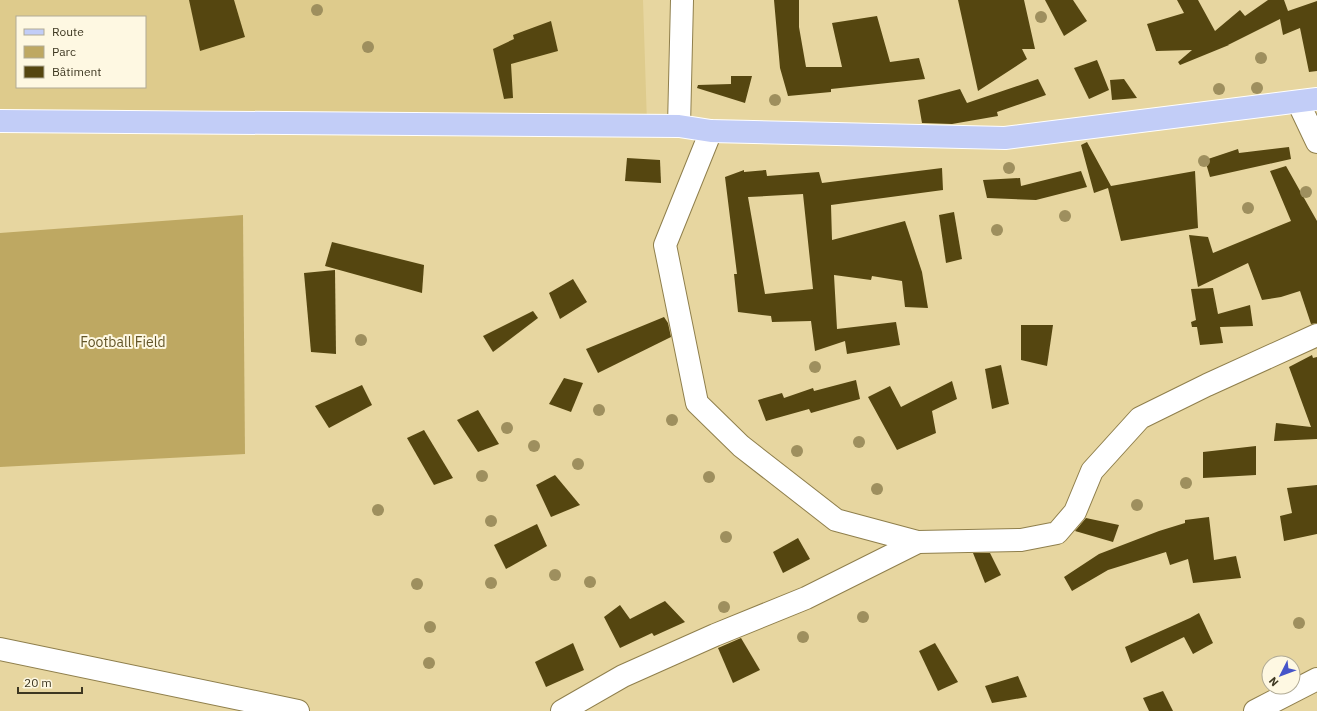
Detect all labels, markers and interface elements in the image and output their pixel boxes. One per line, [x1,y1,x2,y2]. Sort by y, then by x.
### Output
legend [16,16,146,88]
text: Route [52,24,84,39]
text: Parc [52,44,76,59]
text: Bâtiment [52,64,102,79]
park label: Football Field [80,333,166,351]
north arrow [1261,655,1301,695]
scale bar [18,669,82,695]
text: N [1266,674,1281,689]
text: 20 m [24,675,52,690]

